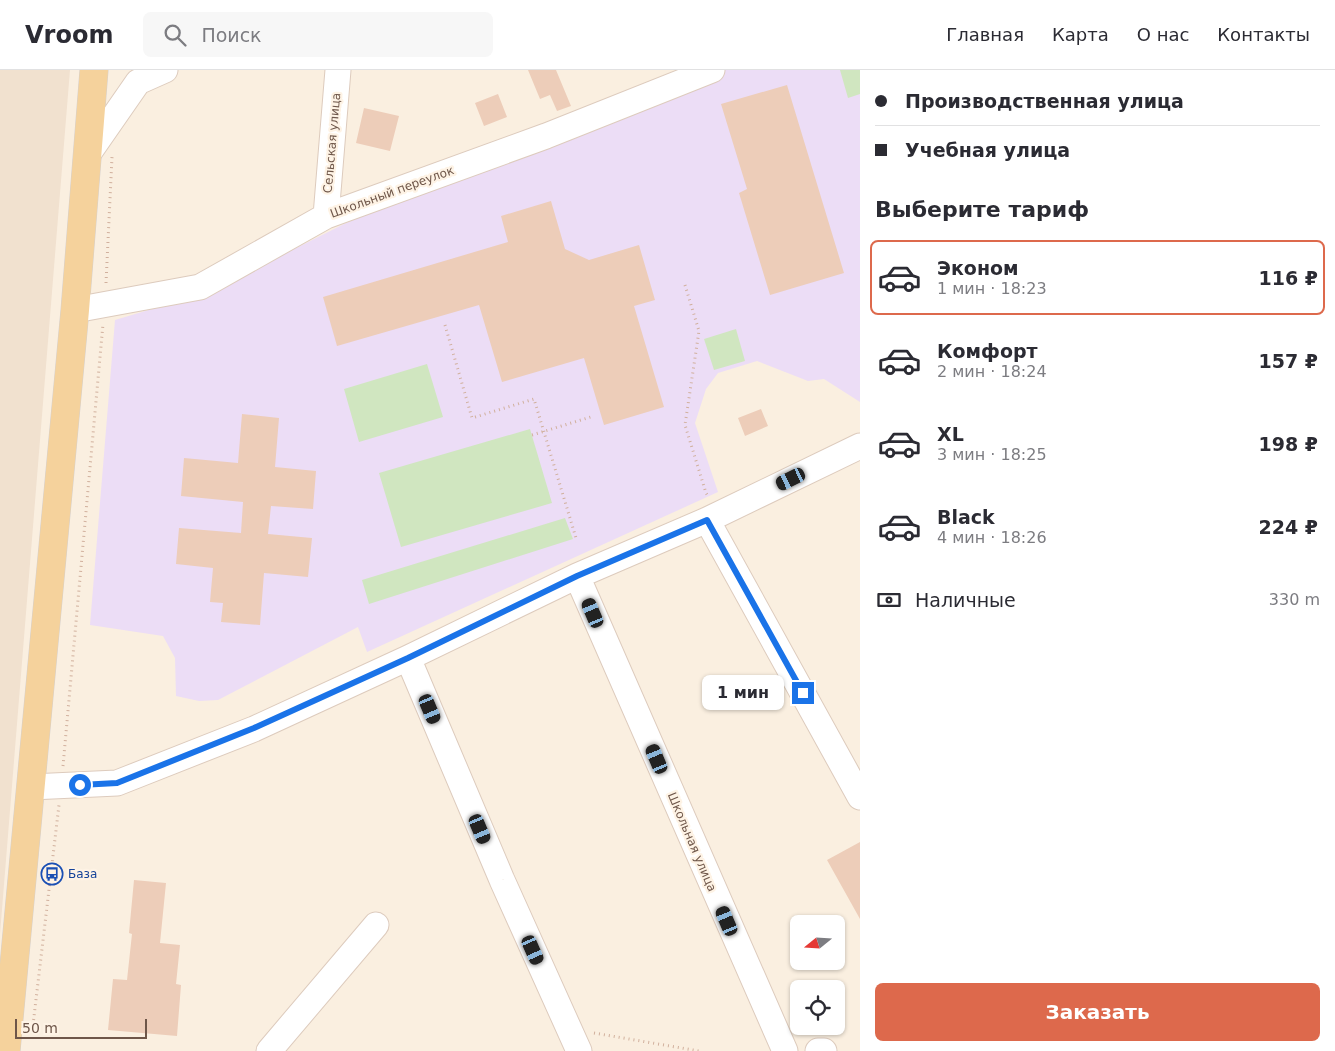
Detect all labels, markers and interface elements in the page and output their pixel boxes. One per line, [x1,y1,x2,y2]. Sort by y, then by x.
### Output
search box [143,12,493,57]
text: Vroom [25,21,113,49]
icon: search [161,21,189,49]
text: Поиск [201,24,262,46]
text: Главная [946,24,1024,45]
text: Карта [1052,24,1109,45]
text: О нас [1137,24,1189,45]
text: Контакты [1217,24,1310,45]
text: Производственная улица [905,90,1184,112]
street label: Сельская улица [321,92,343,194]
text: Учебная улица [905,139,1070,161]
street label: Школьный переулок [328,163,456,221]
text: Выберите тариф [875,197,1089,222]
icon: car [877,255,922,300]
text: Эконом [937,257,1019,279]
text: 116 ₽ [1259,267,1318,289]
text: 1 мин · 18:23 [937,279,1047,298]
icon: car [877,338,922,383]
text: Комфорт [937,340,1038,362]
text: 157 ₽ [1259,350,1318,372]
text: 2 мин · 18:24 [937,362,1047,381]
icon: car [877,421,922,466]
text: XL [937,423,964,445]
text: 198 ₽ [1259,433,1318,455]
text: 3 мин · 18:25 [937,445,1047,464]
car [774,466,807,492]
icon: car [877,504,922,549]
text: Black [937,506,995,528]
text: 224 ₽ [1259,516,1318,538]
text: 4 мин · 18:26 [937,528,1047,547]
icon: cash [875,586,903,614]
text: Наличные [915,589,1016,611]
text: 330 m [1269,590,1320,609]
car [580,596,605,630]
callout: 1 мин [703,676,786,710]
route end [792,682,814,704]
text: 1 мин [717,683,769,702]
car [417,692,442,726]
car [644,742,669,776]
route start [69,774,91,796]
street label: Школьная улица [665,790,719,894]
car [467,812,492,846]
bus stop icon: База [40,862,64,886]
place label: База [68,867,97,881]
car [714,904,739,938]
north arrow [790,915,845,970]
map controls [790,915,845,1035]
car [520,933,545,967]
button: locate [790,980,845,1035]
button: Заказать [875,983,1320,1041]
scale bar [15,1016,148,1039]
text: 50 m [22,1020,58,1036]

